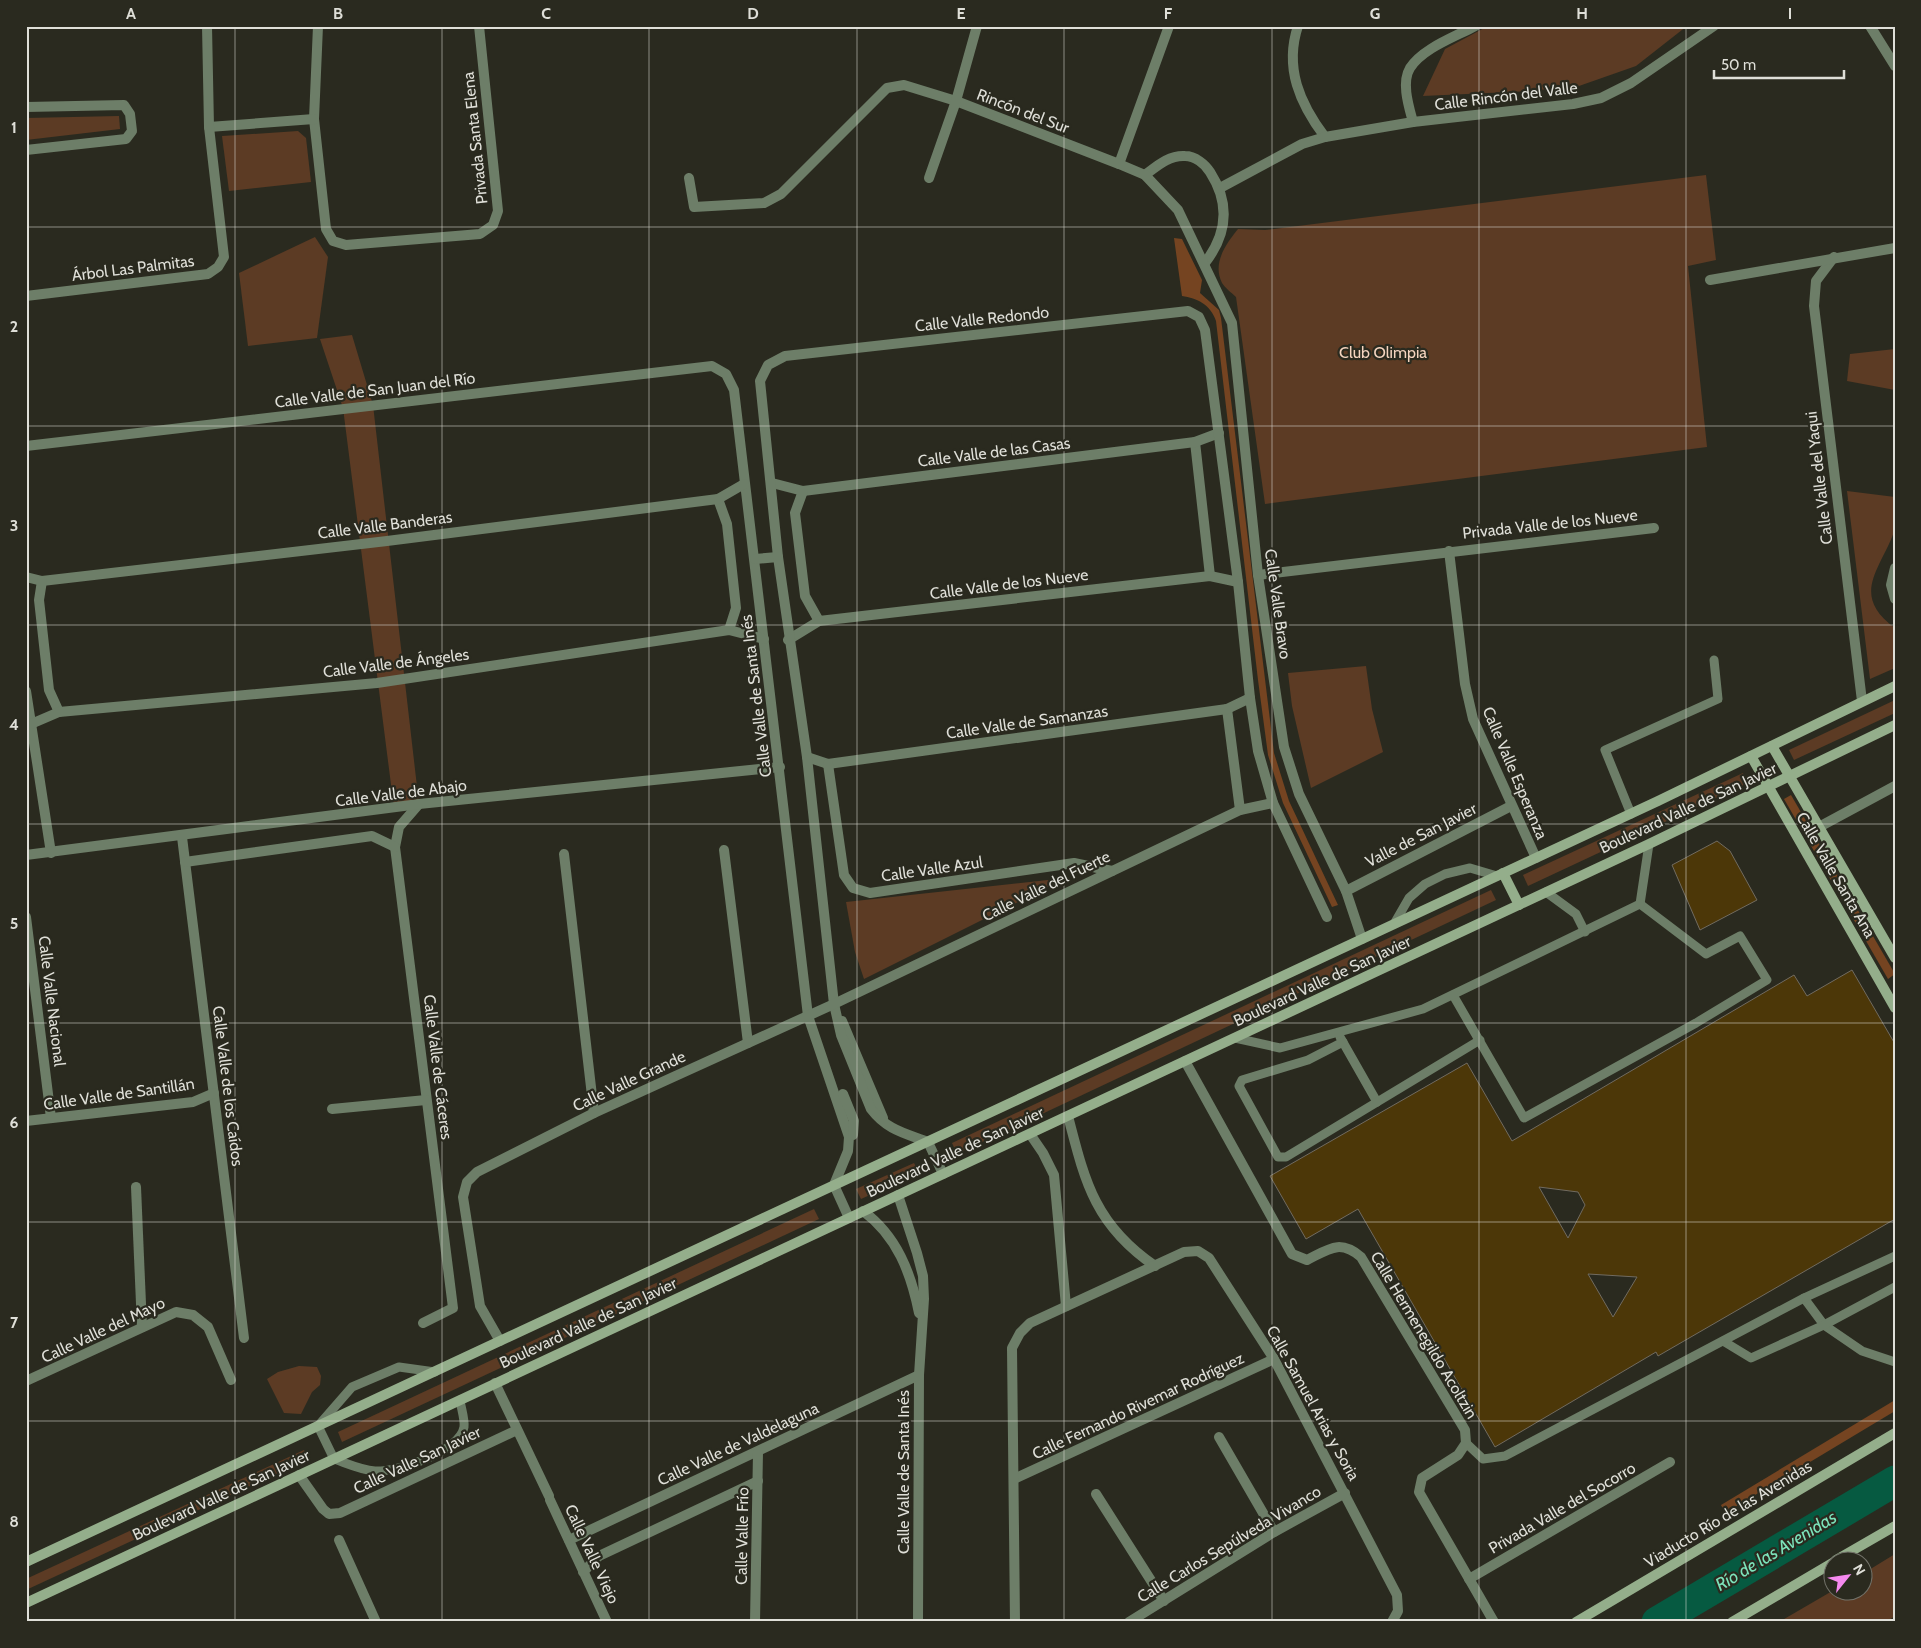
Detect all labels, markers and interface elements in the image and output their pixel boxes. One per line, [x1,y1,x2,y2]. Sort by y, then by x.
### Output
text: A [126,4,136,23]
text: B [333,4,343,23]
text: C [541,4,551,23]
text: D [747,4,759,23]
text: E [956,4,966,23]
text: F [1164,4,1173,23]
text: G [1370,4,1380,23]
text: H [1576,4,1588,23]
text: I [1788,4,1792,23]
scale bar [1714,48,1844,80]
text: 50 m [1721,56,1756,74]
street label: Privada Santa Elena [459,71,491,205]
street label: Calle Rincón del Valle [1433,78,1579,114]
street label: Rincón del Sur [974,85,1073,138]
text: 1 [11,118,17,137]
street label: Árbol Las Palmitas [71,251,196,285]
street label: Calle Valle Redondo [914,302,1050,335]
text: 2 [10,317,18,336]
park label: Club Olimpia [1339,343,1427,362]
street label: Calle Valle de San Juan del Río [274,368,476,412]
street label: Calle Valle del Yaqui [1801,410,1837,546]
street label: Calle Valle de las Casas [917,433,1072,471]
street label: Privada Valle de los Nueve [1461,505,1639,543]
street label: Calle Valle Banderas [317,507,454,543]
text: 3 [10,516,18,535]
street label: Calle Valle Bravo [1261,548,1295,661]
street label: Calle Valle de los Nueve [929,565,1089,603]
street label: Calle Valle de Santa Inés [737,613,775,778]
street label: Calle Valle de Ángeles [322,645,470,681]
street label: Calle Valle de Samanzas [945,701,1109,743]
street label: Calle Valle Esperanza [1478,704,1552,842]
text: 4 [9,715,19,734]
street label: Boulevard Valle de San Javier [1596,758,1781,857]
street label: Calle Valle de Abajo [334,775,468,810]
street label: Valle de San Javier [1362,798,1481,871]
street label: Calle Valle Santa Ana [1792,809,1880,941]
street label: Calle Valle del Fuerte [979,847,1113,925]
street label: Calle Valle Azul [880,852,984,886]
text: 5 [10,914,18,933]
street label: Boulevard Valle de San Javier [1230,931,1415,1030]
street label: Calle Valle Nacional [35,935,69,1068]
street label: Calle Valle de Cáceres [420,993,456,1141]
street label: Calle Valle de los Caídos [209,1005,247,1168]
street label: Calle Valle Grande [570,1047,688,1115]
street label: Calle Valle de Santillán [42,1074,196,1114]
street label: Boulevard Valle de San Javier [863,1102,1048,1201]
text: 6 [10,1113,19,1132]
street label: Calle Hermenegildo Acoltzin [1366,1248,1482,1422]
street label: Boulevard Valle de San Javier [496,1273,681,1372]
street label: Calle Valle del Mayo [38,1293,168,1367]
text: 7 [10,1313,19,1332]
street label: Calle Samuel Arias y Soria [1263,1322,1364,1484]
street label: Calle Fernando Rivemar Rodríguez [1029,1348,1247,1463]
street label: Calle Valle de Santa Inés [894,1390,913,1554]
street label: Calle Valle de Valdelaguna [654,1398,822,1490]
street label: Calle Valle San Javier [350,1422,485,1498]
street label: Boulevard Valle de San Javier [129,1445,314,1544]
street label: Viaducto Río de las Avenidas [1641,1456,1815,1572]
street label: Privada Valle del Socorro [1485,1458,1639,1558]
street label: Calle Carlos Sepúlveda Vivanco [1134,1481,1324,1606]
street label: Calle Valle Frío [732,1487,752,1585]
street label: Calle Valle Viejo [561,1501,623,1607]
water label: Río de las Avenidas [1711,1506,1841,1596]
text: 8 [9,1512,19,1531]
north arrow [1824,1550,1874,1600]
text: N [1849,1561,1870,1578]

